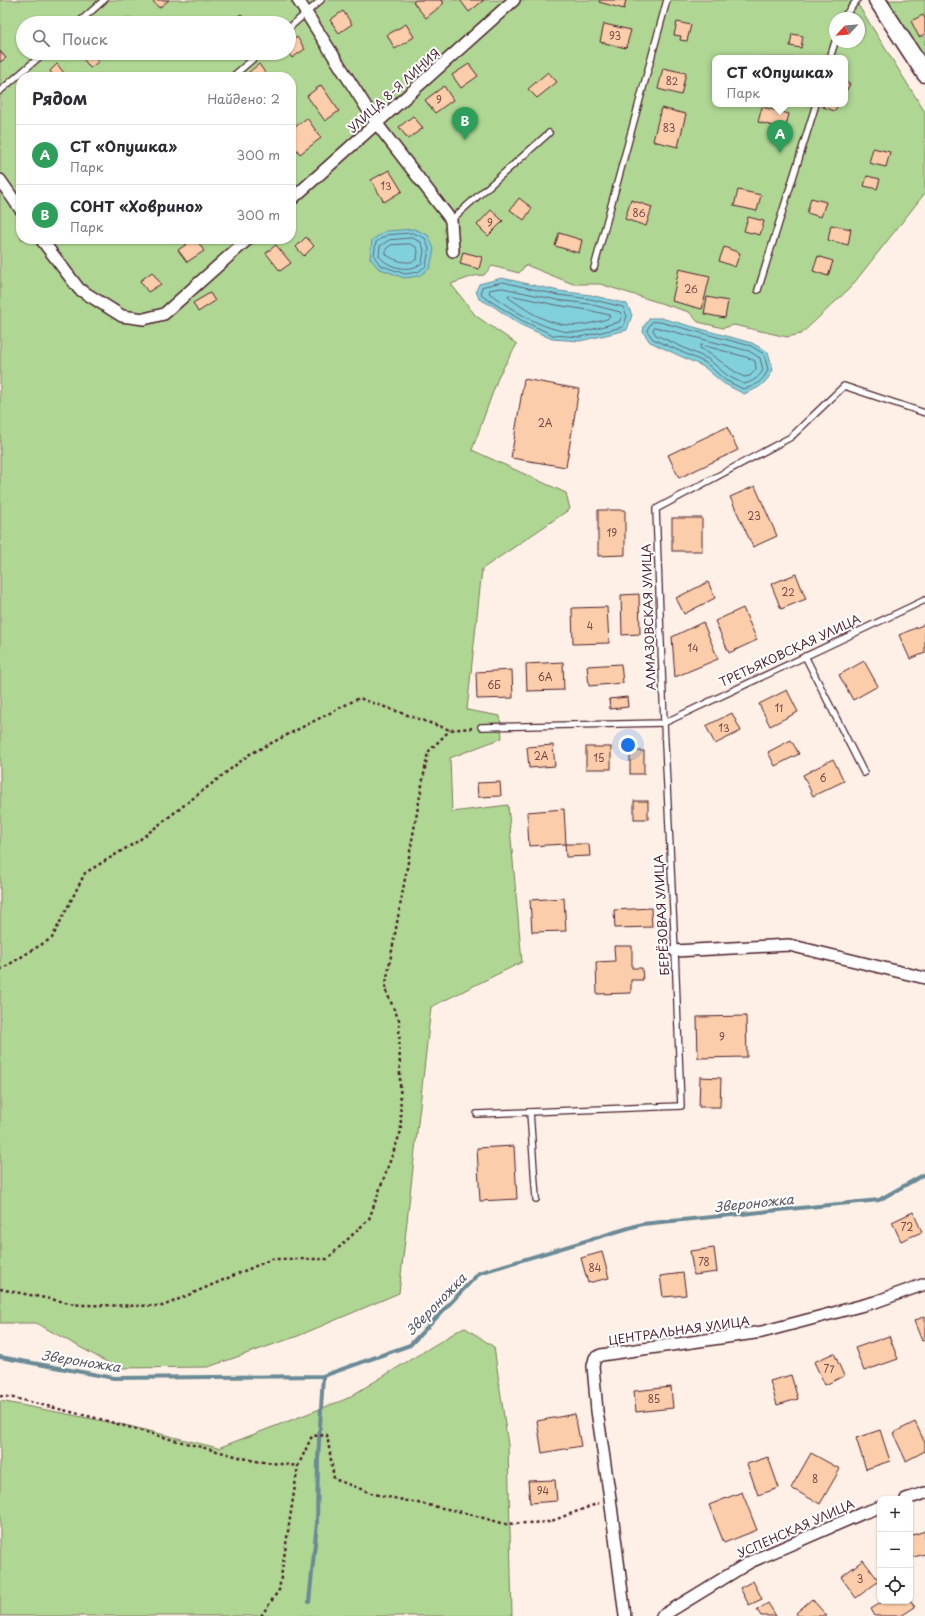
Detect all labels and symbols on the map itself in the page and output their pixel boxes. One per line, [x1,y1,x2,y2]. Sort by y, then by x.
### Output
north arrow [829,12,865,48]
house number: 93 [609,28,621,43]
street label: УЛИЦА 8-Я ЛИНИЯ [343,44,443,137]
house number: 82 [666,73,678,88]
house number: 9 [436,92,442,107]
pin: B [452,107,478,140]
house number: 83 [663,120,675,135]
pin: A [767,120,793,153]
house number: 13 [380,178,392,193]
house number: 86 [633,205,646,220]
house number: 9 [487,215,493,230]
house number: 26 [684,281,698,296]
house number: 2А [538,415,553,430]
house number: 23 [747,508,761,523]
house number: 19 [607,525,617,540]
street label: АЛМАЗОВСКАЯ УЛИЦА [636,543,660,691]
house number: 22 [781,584,795,599]
street label: ТРЕТЬЯКОВСКАЯ УЛИЦА [716,609,863,691]
house number: 4 [587,618,594,633]
house number: 14 [687,640,699,655]
house number: 6А [538,669,553,684]
house number: 6Б [487,677,501,692]
house number: 11 [775,700,783,715]
house number: 13 [718,720,730,735]
your location [618,735,638,755]
house number: 2А [534,748,549,763]
house number: 15 [594,750,604,765]
house number: 6 [819,770,827,785]
street label: БЕРЁЗОВАЯ УЛИЦА [649,854,673,976]
house number: 9 [719,1029,725,1044]
water label: Звероножка [713,1189,795,1216]
house number: 72 [901,1219,913,1234]
house number: 78 [698,1254,710,1269]
house number: 84 [589,1260,602,1275]
water label: Звероножка [401,1268,471,1339]
street label: ЦЕНТРАЛЬНАЯ УЛИЦА [607,1311,751,1349]
water label: Звероножка [40,1345,123,1376]
house number: 77 [823,1361,835,1376]
house number: 85 [648,1391,660,1406]
house number: 8 [812,1471,818,1486]
house number: 94 [537,1483,550,1498]
street label: УСПЕНСКАЯ УЛИЦА [734,1494,857,1562]
house number: 3 [857,1571,863,1586]

